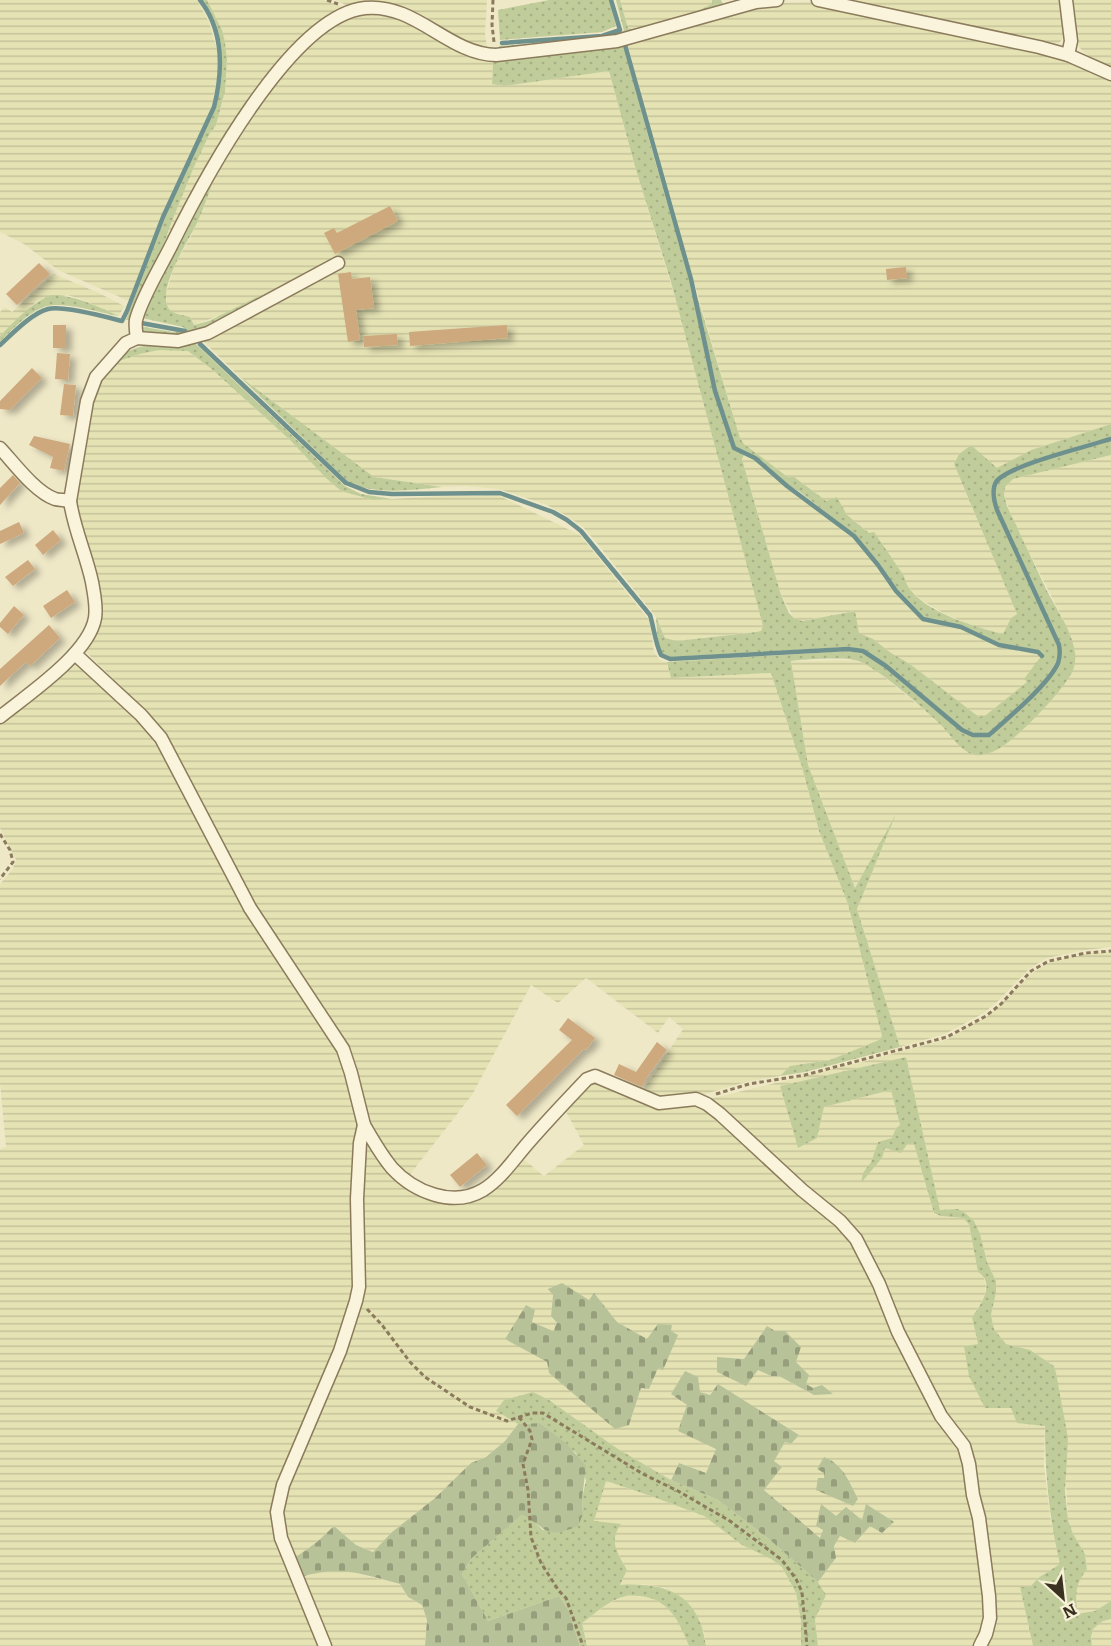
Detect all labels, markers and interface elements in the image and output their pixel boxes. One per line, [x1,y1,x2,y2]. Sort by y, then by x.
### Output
north arrow [1033,1568,1093,1628]
text: N [1059,1599,1082,1626]

